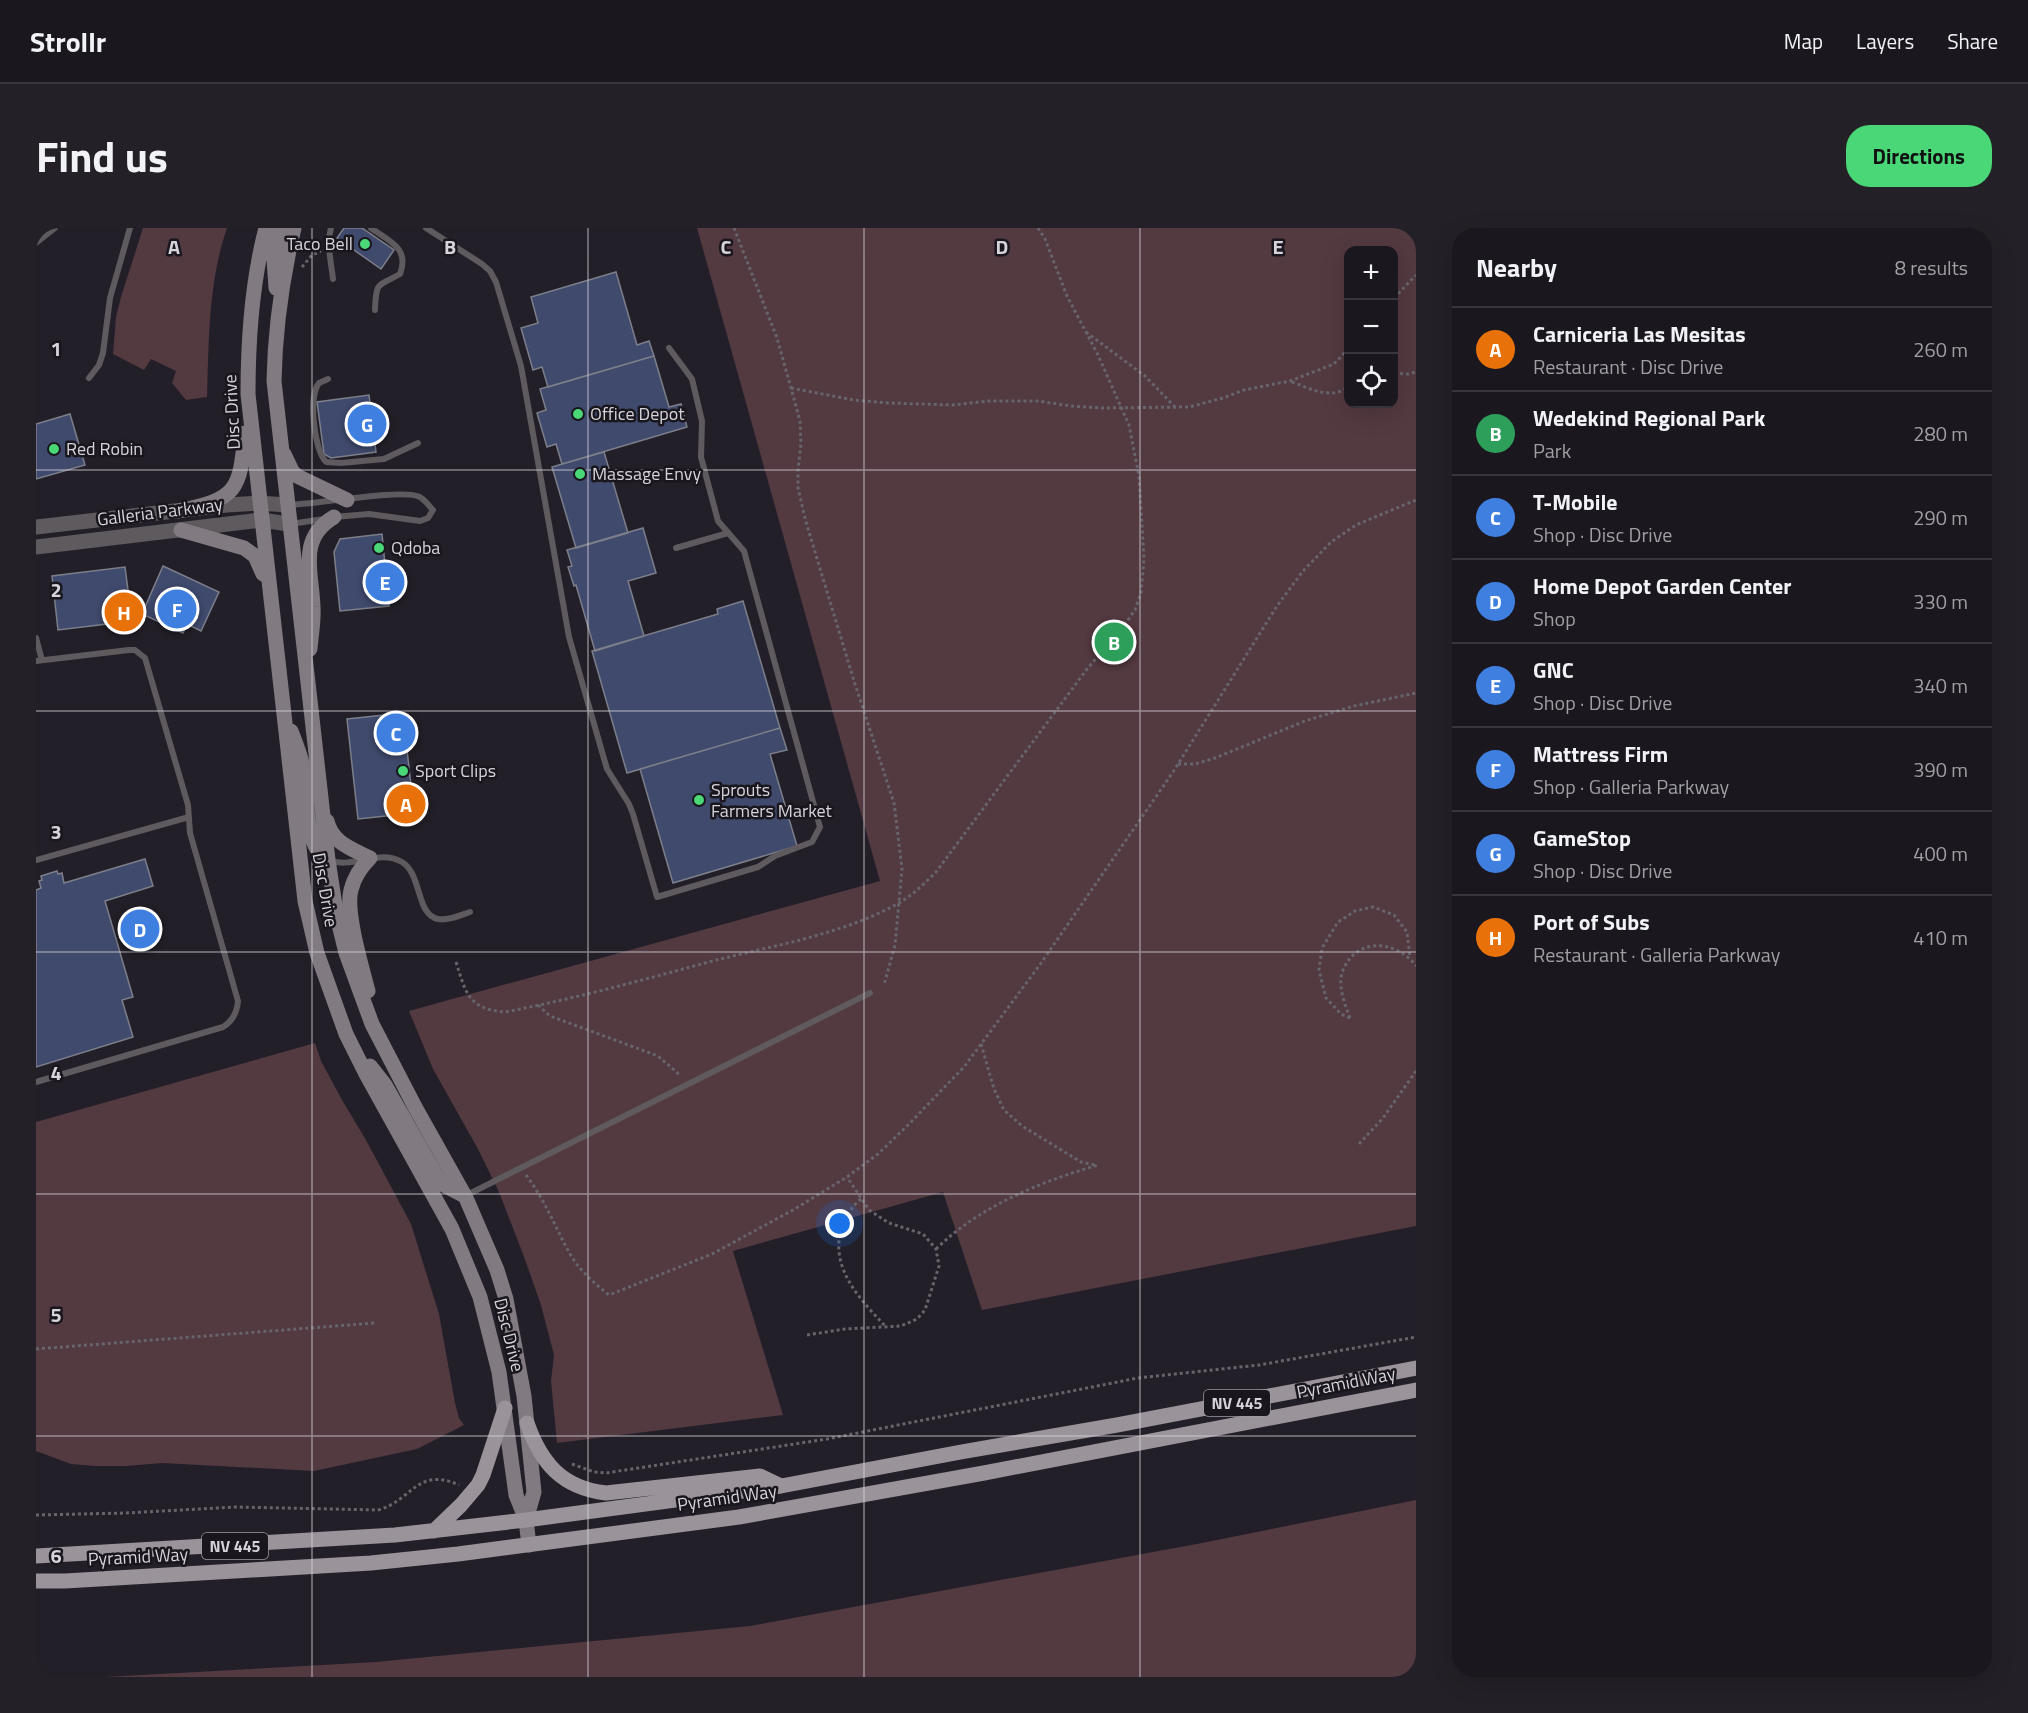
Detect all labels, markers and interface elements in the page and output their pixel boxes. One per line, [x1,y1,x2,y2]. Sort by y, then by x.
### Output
text: Strollr [30,20,106,63]
text: Map [1784,25,1823,57]
text: Layers [1856,25,1914,57]
text: Share [1947,25,1998,57]
text: Find us [36,124,168,188]
button: Directions [1846,125,1992,187]
place label: Taco Bell [286,230,353,257]
text: A [168,231,180,262]
text: B [444,231,456,262]
text: C [721,231,732,262]
text: D [996,231,1008,262]
text: E [1272,231,1284,262]
marker: Taco Bell [358,237,372,251]
map controls [1344,246,1398,408]
button: + [1344,246,1398,300]
text: Nearby [1476,248,1557,287]
text: 8 results [1895,252,1968,283]
button: − [1344,300,1398,354]
text: Carniceria Las Mesitas [1533,317,1746,351]
text: 1 [50,333,62,364]
text: A [1489,334,1502,365]
text: 260 m [1913,334,1968,365]
text: Restaurant · Disc Drive [1533,351,1723,382]
button: locate [1344,354,1398,408]
street label: Disc Drive [216,374,247,450]
place label: Office Depot [590,400,685,427]
text: Wedekind Regional Park [1533,401,1765,435]
pin: G [348,402,386,446]
marker: Office Depot [571,407,585,421]
text: B [1489,418,1502,449]
text: 280 m [1913,418,1968,449]
place label: Red Robin [66,435,143,462]
text: Park [1533,435,1571,466]
marker: Red Robin [47,442,61,456]
place label: Massage Envy [592,460,701,487]
marker: Massage Envy [573,467,587,481]
text: T-Mobile [1533,485,1618,519]
street label: Galleria Parkway [96,490,225,533]
text: C [1490,502,1501,533]
text: 290 m [1913,502,1968,533]
text: Shop · Disc Drive [1533,519,1672,550]
place label: Qdoba [391,534,440,561]
marker: Qdoba [372,541,386,555]
pin: E [366,560,404,604]
text: Home Depot Garden Center [1533,569,1792,603]
text: 2 [50,574,62,605]
pin: F [158,586,196,632]
text: D [1489,586,1502,617]
text: 330 m [1913,586,1968,617]
pin: H [104,590,143,634]
text: Shop [1533,603,1576,634]
pin: B [1094,620,1134,664]
text: GNC [1533,653,1574,687]
text: E [1490,670,1501,701]
text: 340 m [1913,670,1968,701]
text: Shop · Disc Drive [1533,687,1672,718]
pin: C [376,710,416,756]
text: Mattress Firm [1533,737,1668,771]
text: F [1490,754,1501,785]
text: 390 m [1913,754,1968,785]
place label: Sport Clips [415,757,496,784]
marker: Sport Clips [396,764,410,778]
text: Shop · Galleria Parkway [1533,771,1729,802]
place label: Sprouts Farmers Market [711,776,833,824]
pin: A [386,782,425,826]
marker: Sprouts Farmers Market [692,793,706,807]
text: 3 [50,816,62,847]
text: GameStop [1533,821,1631,855]
text: G [1489,838,1502,869]
text: 400 m [1913,838,1968,869]
street label: Disc Drive [306,851,345,929]
text: Shop · Disc Drive [1533,855,1672,886]
text: Port of Subs [1533,905,1650,939]
pin: D [120,906,160,952]
text: H [1489,922,1502,953]
text: 410 m [1913,922,1968,953]
text: Restaurant · Galleria Parkway [1533,939,1780,970]
text: 4 [50,1057,62,1088]
your location [825,1209,854,1238]
street label: Disc Drive [487,1295,532,1375]
text: 5 [50,1299,62,1330]
street label: Pyramid Way [1294,1360,1398,1405]
road number: NV 445 [1204,1390,1270,1416]
street label: Pyramid Way [675,1477,779,1518]
road number: NV 445 [202,1533,268,1559]
text: 6 [50,1540,62,1571]
street label: Pyramid Way [87,1540,189,1573]

